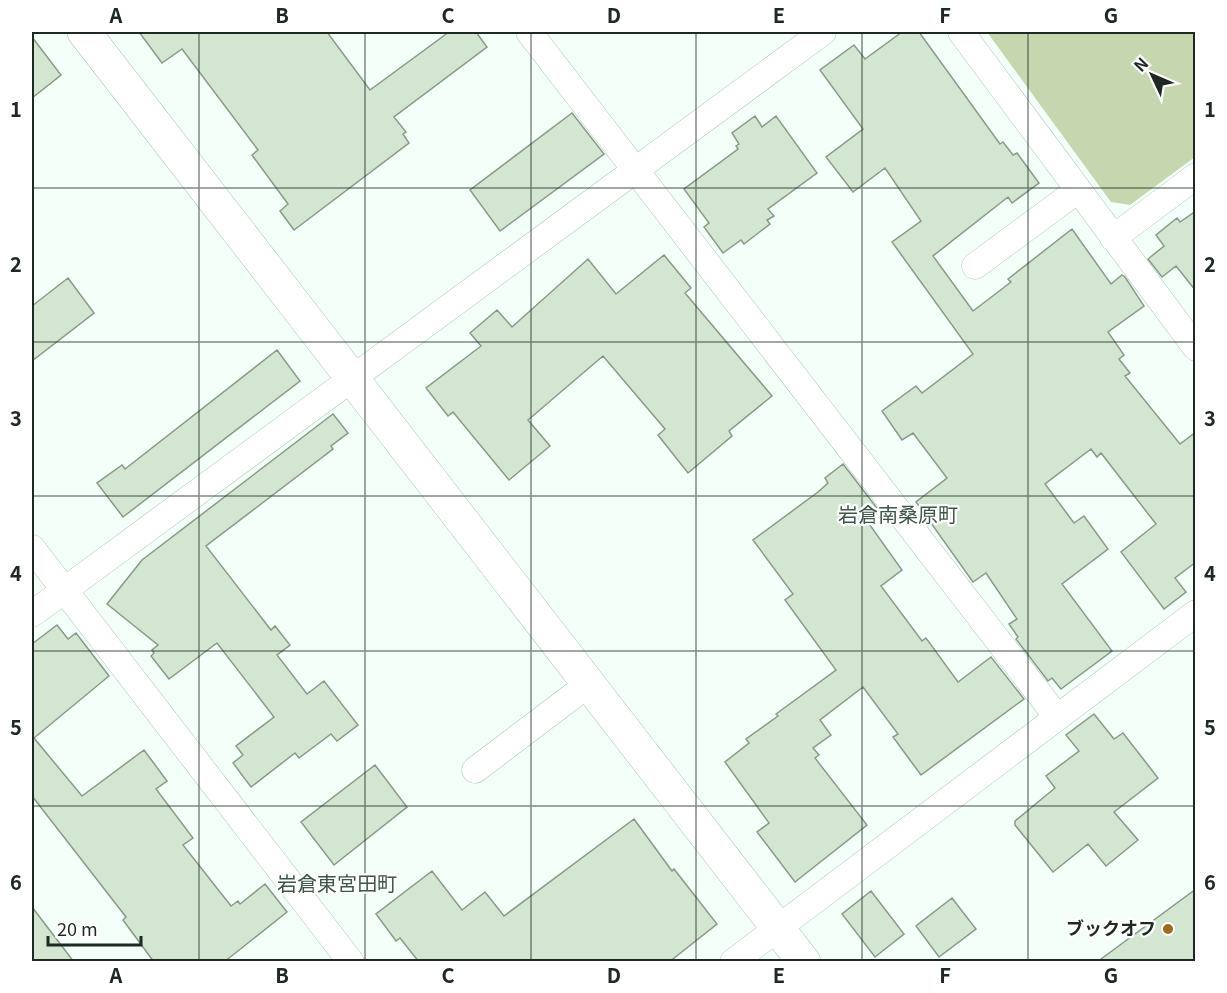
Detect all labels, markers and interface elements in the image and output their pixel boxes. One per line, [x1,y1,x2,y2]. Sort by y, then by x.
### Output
text: A [109,0,123,29]
text: B [275,0,289,29]
text: C [441,0,455,29]
text: D [607,0,621,29]
text: E [773,0,785,29]
text: F [939,0,951,29]
text: G [1104,0,1118,29]
north arrow [1122,45,1182,105]
text: N [1128,51,1153,77]
text: 1 [10,94,22,123]
text: 1 [1204,94,1216,123]
text: 2 [10,249,22,278]
text: 2 [1204,249,1216,278]
text: 3 [10,403,22,432]
text: 3 [1204,403,1216,432]
district label: 岩倉南桑原町 [838,499,958,528]
text: 4 [10,558,22,587]
text: 4 [1204,558,1216,587]
text: 5 [10,712,22,741]
text: 5 [1204,712,1216,741]
text: 6 [10,867,22,896]
text: 6 [1204,867,1216,896]
district label: 岩倉東宮田町 [277,868,397,897]
scale bar [48,909,141,947]
place label: ブックオフ [1066,914,1156,940]
text: 20 m [57,915,98,941]
marker: ブックオフ [1161,922,1175,936]
text: A [109,960,123,989]
text: B [275,960,289,989]
text: C [441,960,455,989]
text: D [607,960,621,989]
text: E [773,960,785,989]
text: F [939,960,951,989]
text: G [1104,960,1118,989]

